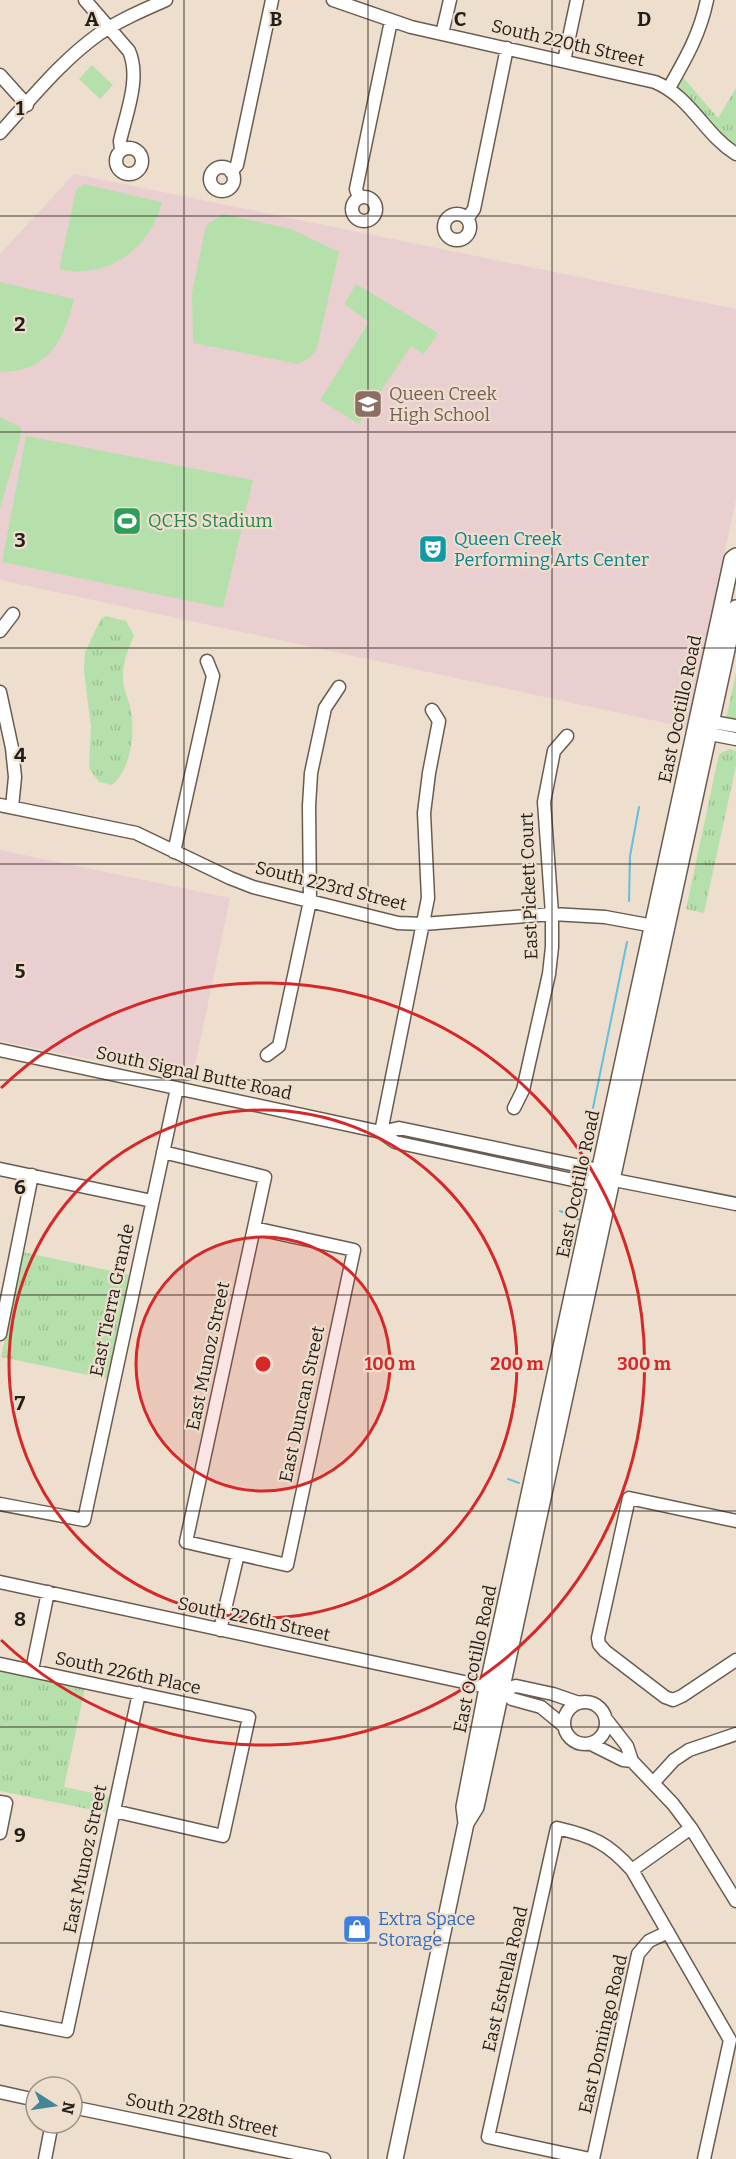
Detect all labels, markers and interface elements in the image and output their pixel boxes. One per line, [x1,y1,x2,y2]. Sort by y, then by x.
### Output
text: A [85,7,100,31]
text: B [270,7,283,31]
text: C [454,7,466,31]
text: D [637,7,651,31]
street label: South 220th Street [489,15,647,71]
text: 1 [16,96,25,120]
text: 2 [14,312,26,336]
place label: Queen Creek High School [389,383,498,426]
school or university icon: Queen Creek High School [352,388,384,420]
sports icon: QCHS Stadium [111,505,143,537]
place label: QCHS Stadium [148,510,273,532]
text: 3 [14,528,26,552]
place label: Queen Creek Performing Arts Center [454,528,649,571]
theatre icon: Queen Creek Performing Arts Center [417,533,449,565]
street label: East Ocotillo Road [654,633,706,785]
text: 4 [14,743,26,767]
street label: East Pickett Court [515,811,543,960]
street label: South 223rd Street [253,857,409,916]
text: 5 [15,959,26,983]
street label: South Signal Butte Road [94,1041,294,1105]
street label: East Ocotillo Road [552,1108,604,1260]
text: 6 [14,1175,26,1199]
street label: East Tierra Grande [85,1222,139,1378]
street label: East Munoz Street [181,1279,235,1432]
street label: East Duncan Street [275,1323,329,1484]
text: 100 m [364,1353,416,1375]
text: 200 m [490,1353,544,1375]
text: 300 m [617,1353,671,1375]
centre of rings [253,1354,273,1374]
text: 7 [15,1391,26,1415]
street label: East Ocotillo Road [449,1583,501,1735]
street label: South 226th Street [176,1592,333,1646]
text: 8 [14,1607,26,1631]
street label: South 226th Place [53,1647,203,1699]
street label: East Munoz Street [58,1782,112,1935]
text: 9 [14,1823,26,1847]
street label: East Estrella Road [478,1904,533,2054]
place label: Extra Space Storage [378,1908,475,1951]
shop icon: Extra Space Storage [341,1913,373,1945]
street label: East Domingo Road [574,1952,632,2116]
north arrow [24,2075,84,2135]
street label: South 228th Street [124,2088,281,2142]
text: N [58,2100,79,2116]

